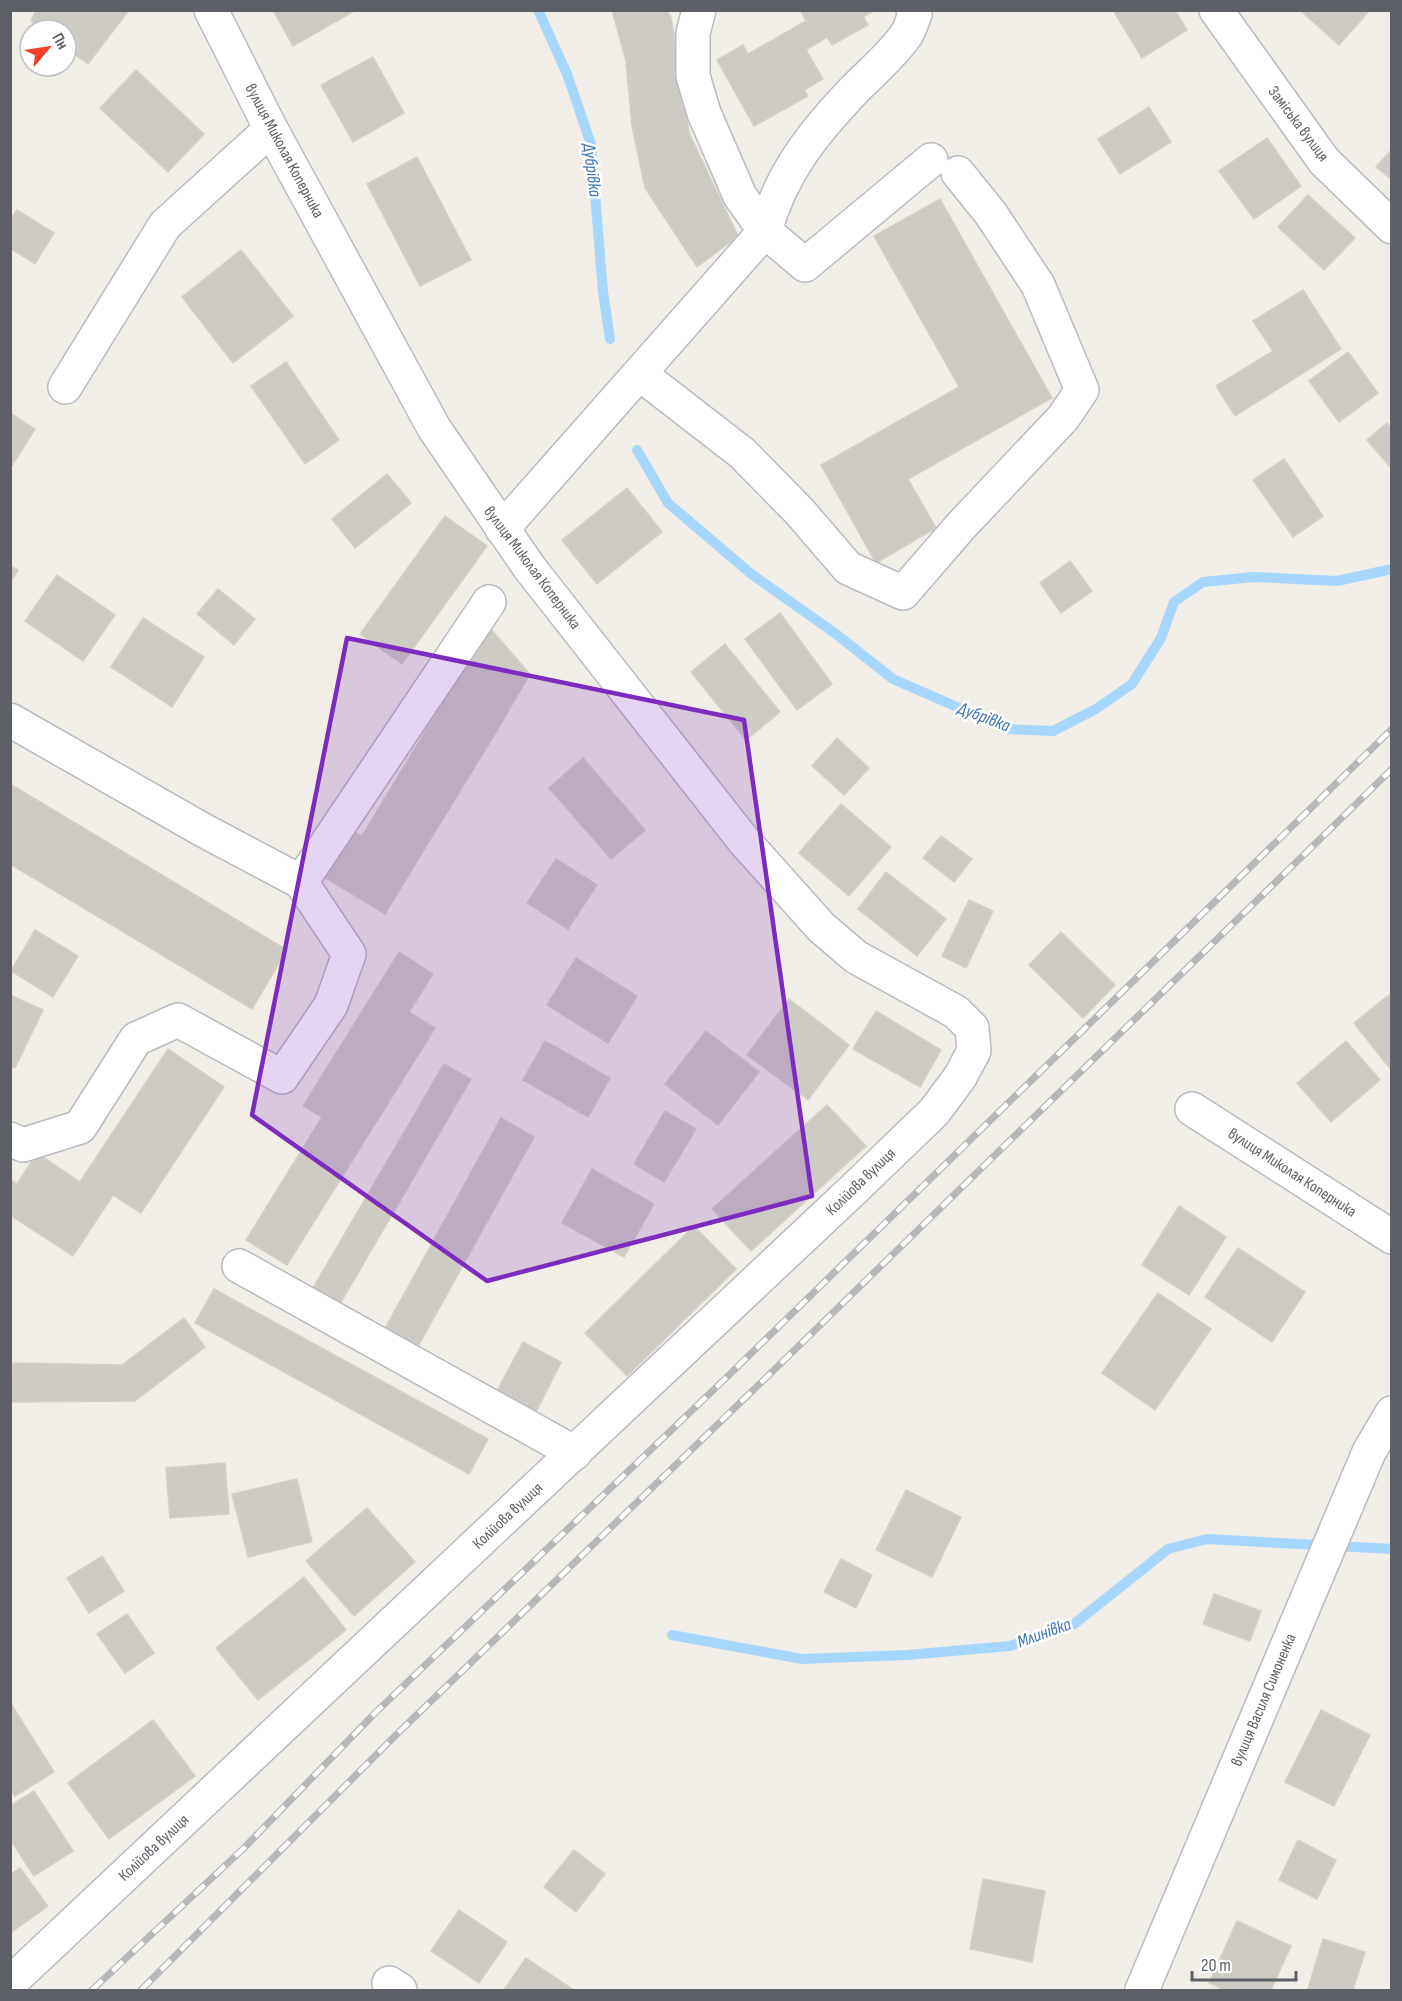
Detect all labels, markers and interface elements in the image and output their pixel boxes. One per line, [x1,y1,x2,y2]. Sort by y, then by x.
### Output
north arrow [18,18,78,78]
text: Пн [48,30,72,53]
street label: вулиця Миколая Коперника [241,81,327,221]
street label: Заміська вулиця [1264,83,1332,165]
water label: Дубрівка [578,141,606,199]
street label: вулиця Миколая Коперника [480,503,584,633]
water label: Дубрівка [954,697,1014,737]
street label: вулиця Миколая Коперника [1224,1124,1360,1222]
street label: Колійова вулиця [822,1144,900,1220]
street label: Колійова вулиця [469,1479,547,1553]
water label: Млинівка [1014,1613,1074,1652]
street label: вулиця Василя Симоненка [1227,1631,1301,1769]
street label: Колійова вулиця [115,1811,193,1885]
scale bar [1192,1944,1296,1982]
text: 20 m [1201,1955,1231,1976]

